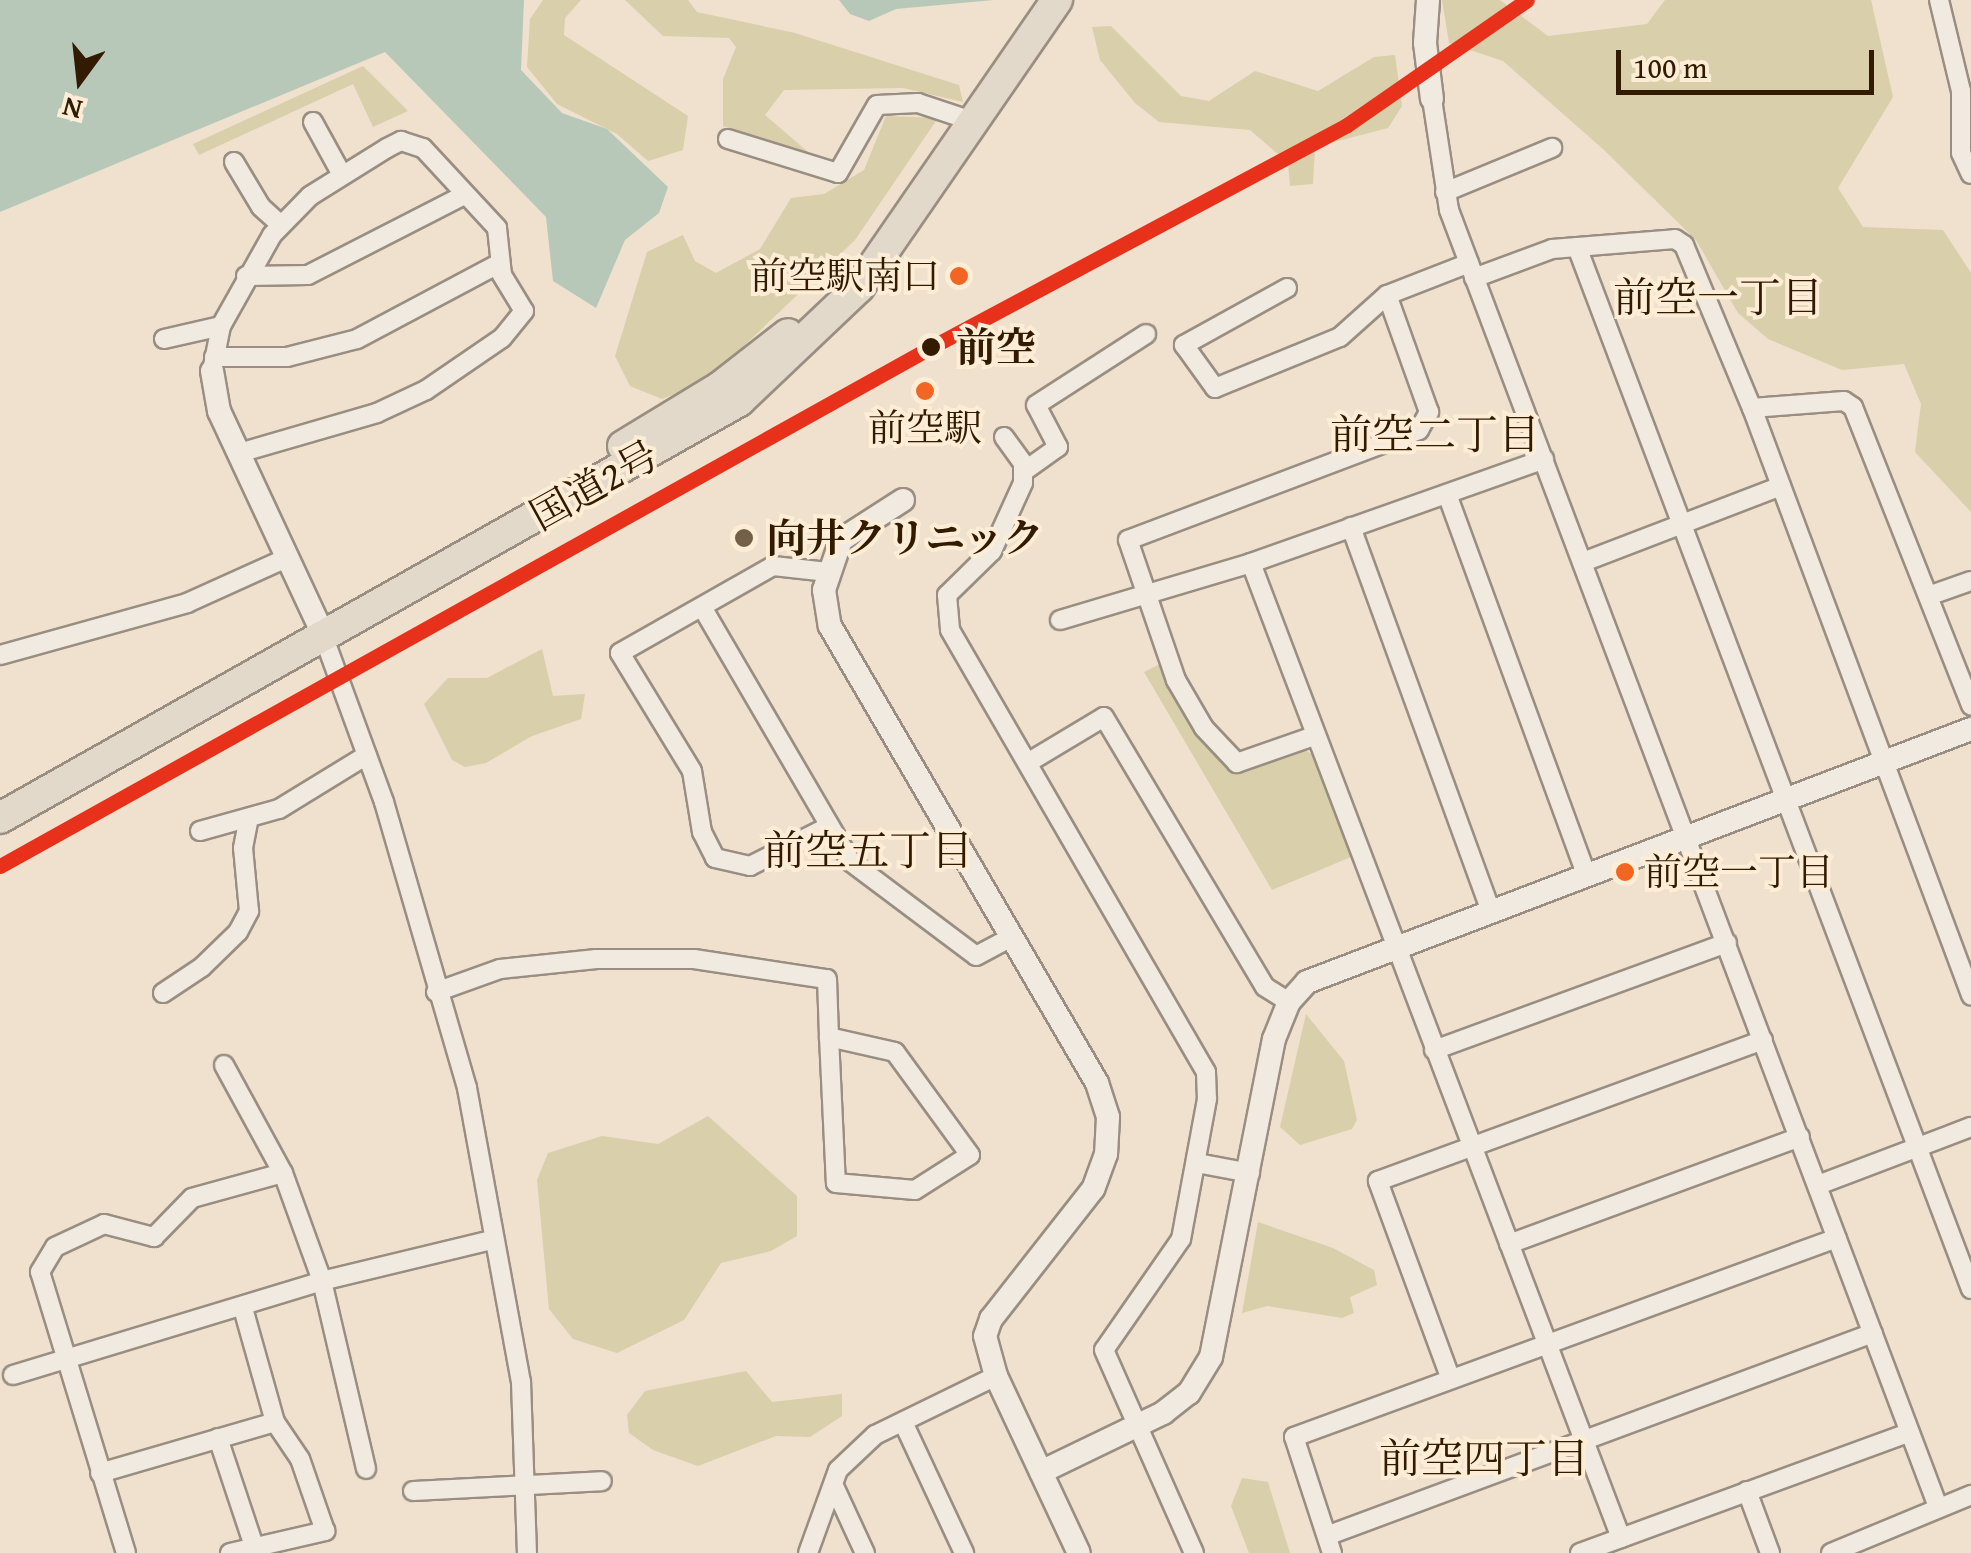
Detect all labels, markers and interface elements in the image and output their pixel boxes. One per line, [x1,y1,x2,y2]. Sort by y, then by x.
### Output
north arrow [30,30,130,130]
scale bar [1621,30,1878,92]
text: 100 m [1633,45,1707,89]
text: N [58,87,86,132]
place label: 前空駅南口 [750,253,940,299]
marker: 前空駅南口 [949,266,969,286]
district label: 前空一丁目 [1613,272,1823,322]
place label: 前空 [956,323,1036,371]
marker: 前空 [915,331,947,363]
marker: 前空駅 [915,381,935,401]
place label: 前空駅 [868,405,982,451]
district label: 前空二丁目 [1330,409,1540,459]
street label: 国道2号 [521,430,667,540]
place label: 向井クリニック [766,514,1046,562]
marker: 向井クリニック [731,525,757,551]
district label: 前空五丁目 [763,825,973,875]
place label: 前空一丁目 [1644,849,1834,895]
marker: 前空一丁目 [1615,862,1635,882]
district label: 前空四丁目 [1379,1433,1589,1483]

